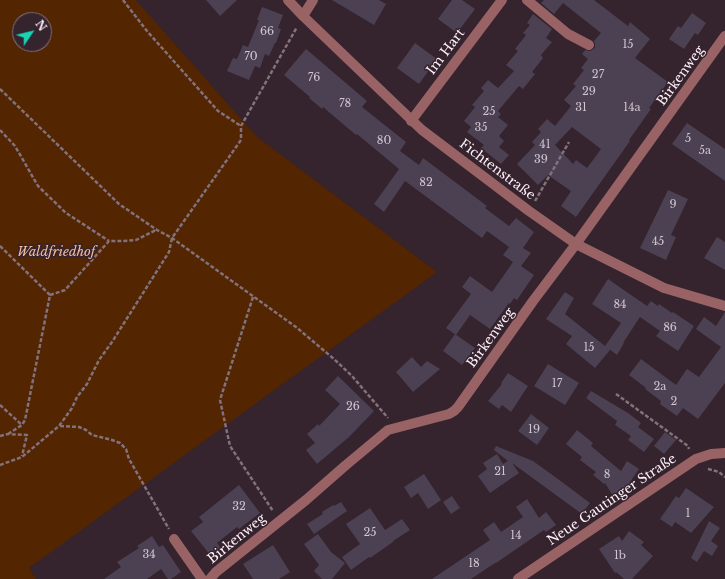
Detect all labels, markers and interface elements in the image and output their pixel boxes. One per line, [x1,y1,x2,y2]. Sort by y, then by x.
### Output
north arrow [12,12,52,52]
text: N [32,17,50,34]
house number: 66 [260,25,274,39]
street label: Im Hart [424,26,468,78]
house number: 15 [622,38,634,52]
street label: Birkenweg [654,43,708,109]
house number: 70 [244,50,258,64]
house number: 27 [592,68,604,82]
house number: 76 [308,71,320,85]
house number: 29 [582,85,596,99]
house number: 78 [339,97,351,111]
house number: 31 [575,101,587,115]
house number: 14a [623,101,641,115]
house number: 25 [482,105,496,119]
house number: 35 [474,121,488,135]
house number: 5 [685,132,691,146]
house number: 80 [377,134,391,148]
street label: Fichtenstraße [456,136,538,204]
house number: 41 [539,138,551,152]
house number: 5a [699,144,711,158]
house number: 39 [534,153,548,167]
house number: 82 [419,176,433,190]
house number: 9 [669,198,677,212]
house number: 45 [652,235,664,249]
park label: Waldfriedhof [17,244,95,260]
house number: 84 [613,298,627,312]
street label: Birkenweg [464,305,518,371]
house number: 86 [663,321,677,335]
house number: 15 [583,341,595,355]
house number: 17 [552,377,562,391]
house number: 2a [654,380,666,394]
house number: 2 [671,395,677,409]
house number: 26 [346,400,360,414]
house number: 19 [528,423,540,437]
street label: Neue Gautinger Straße [545,451,679,549]
house number: 21 [494,465,506,479]
house number: 8 [604,468,610,482]
house number: 32 [232,500,246,514]
house number: 1 [686,507,690,521]
street label: Birkenweg [205,511,269,567]
house number: 25 [363,526,377,540]
house number: 14 [510,529,522,543]
house number: 34 [142,548,156,562]
house number: 1b [614,549,626,563]
house number: 18 [468,557,480,571]

